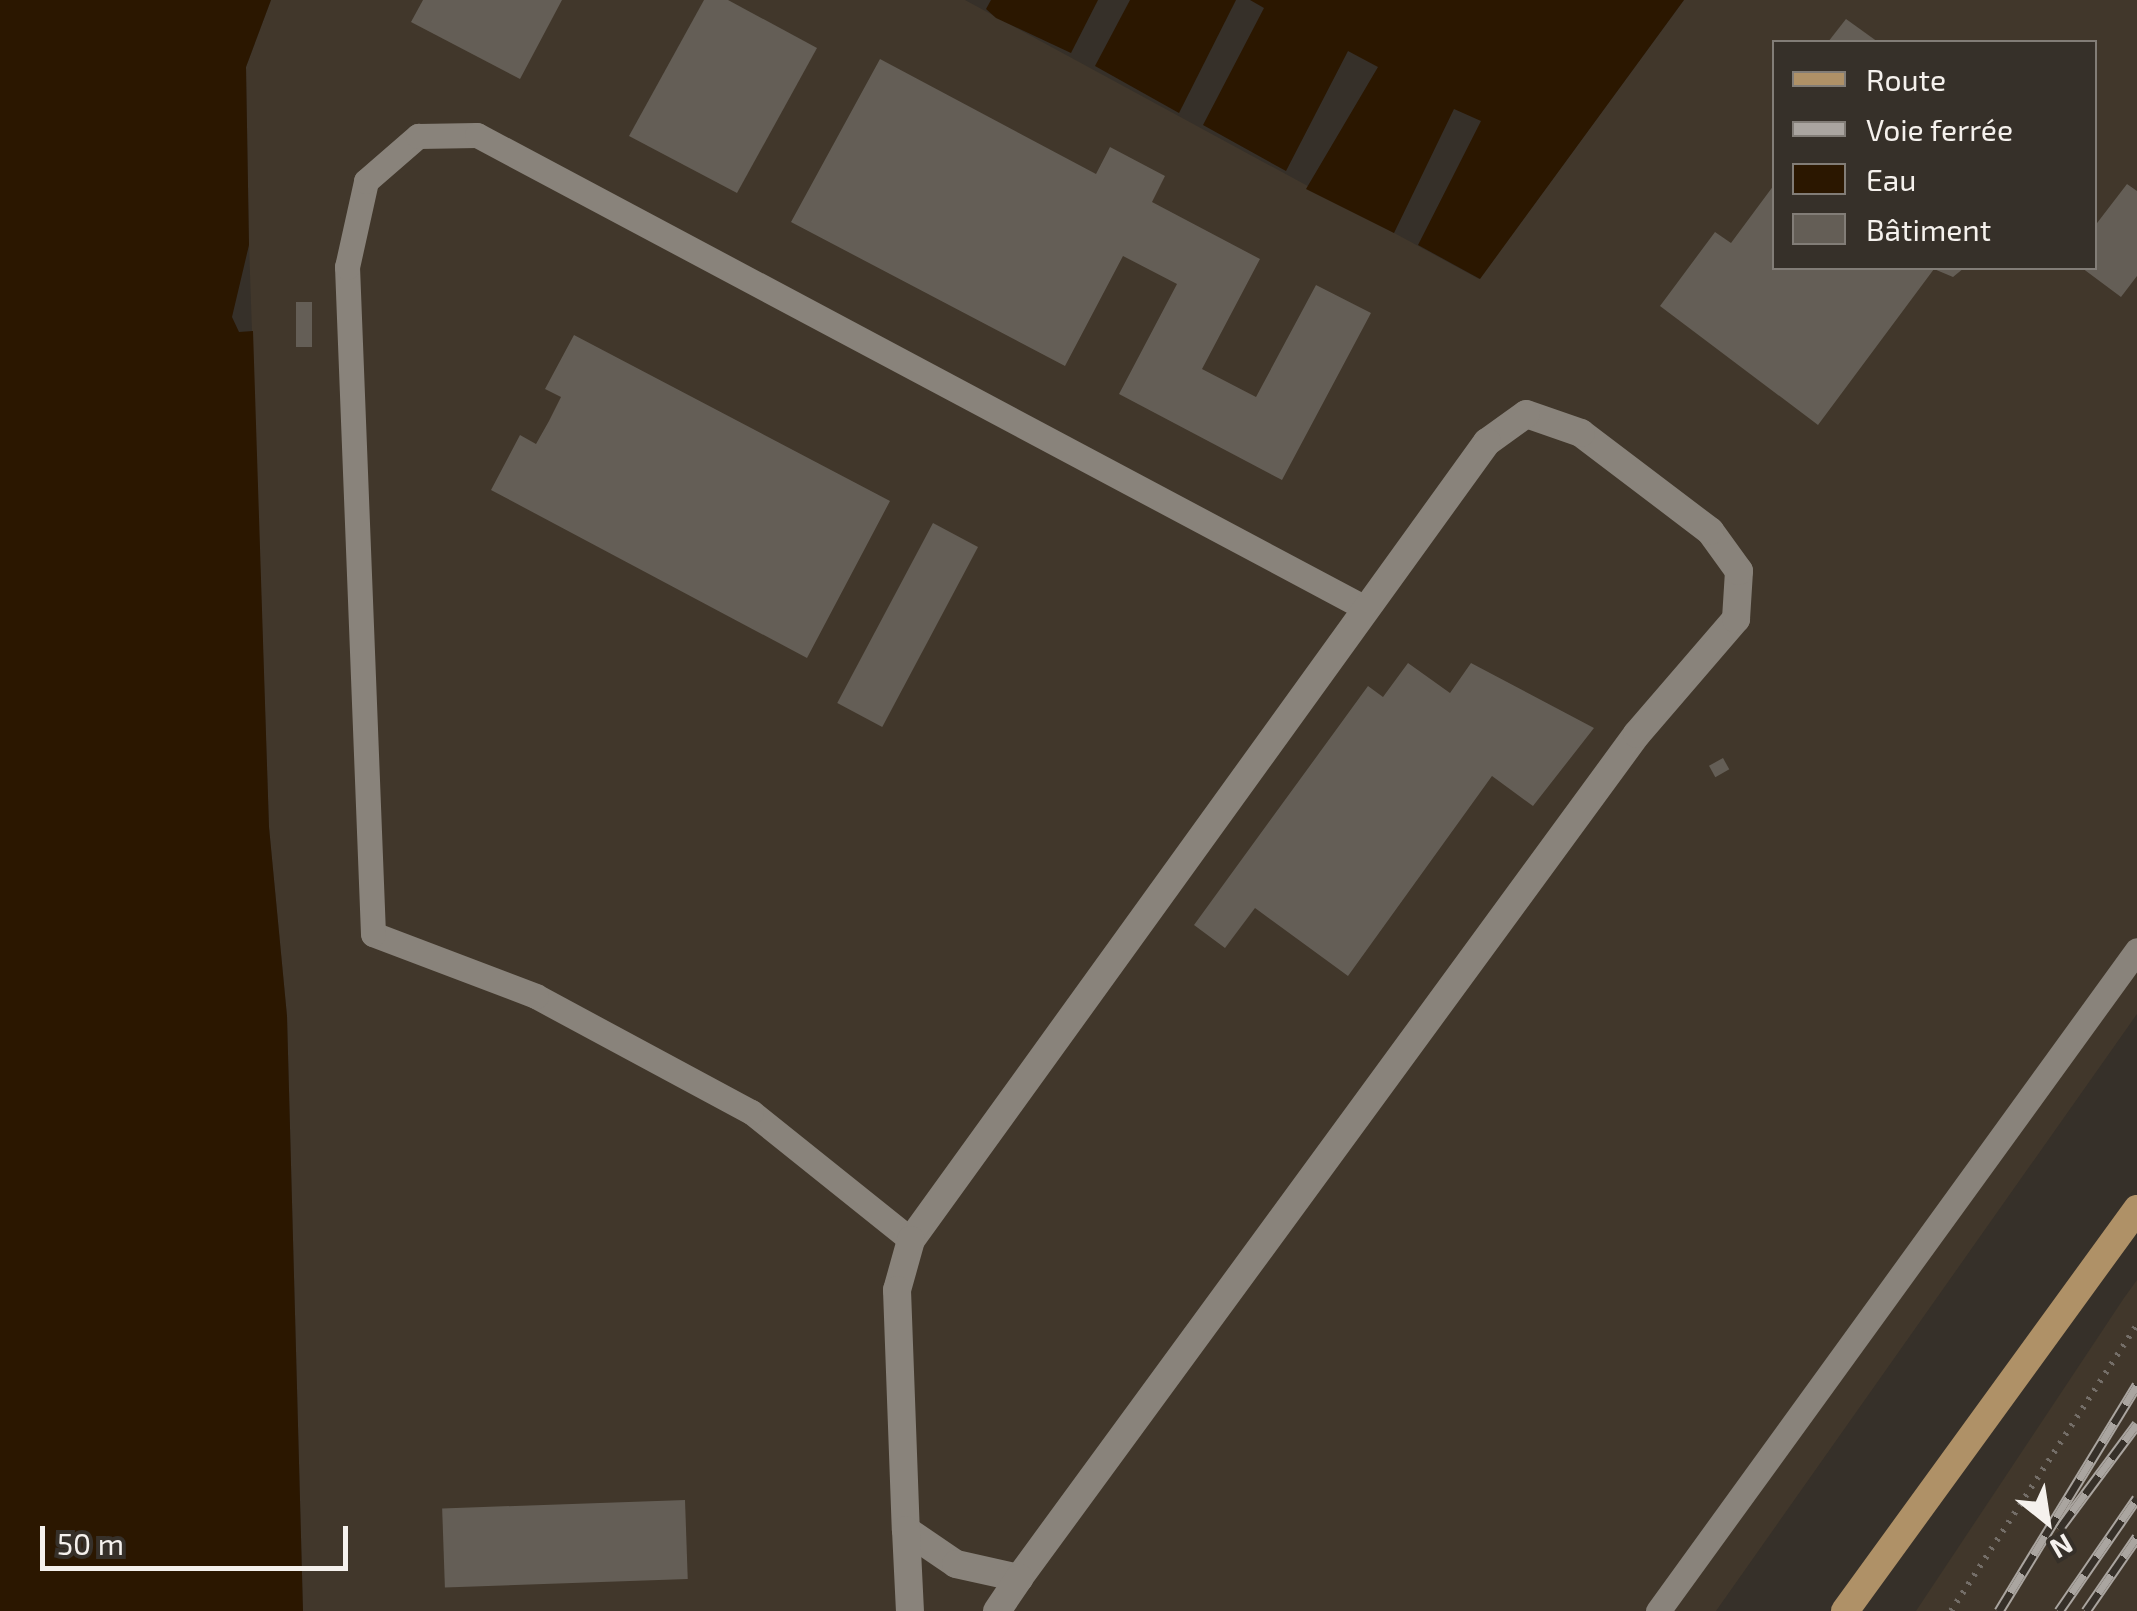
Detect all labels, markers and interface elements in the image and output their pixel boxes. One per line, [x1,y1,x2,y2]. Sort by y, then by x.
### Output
legend [1772,40,2097,270]
text: Route [1866,61,1946,97]
text: Voie ferrée [1866,111,2013,147]
text: Eau [1866,161,1916,197]
text: Bâtiment [1866,211,1991,247]
north arrow [1997,1471,2097,1571]
scale bar [45,1506,352,1568]
text: 50 m [57,1525,124,1561]
text: N [2045,1527,2079,1567]

